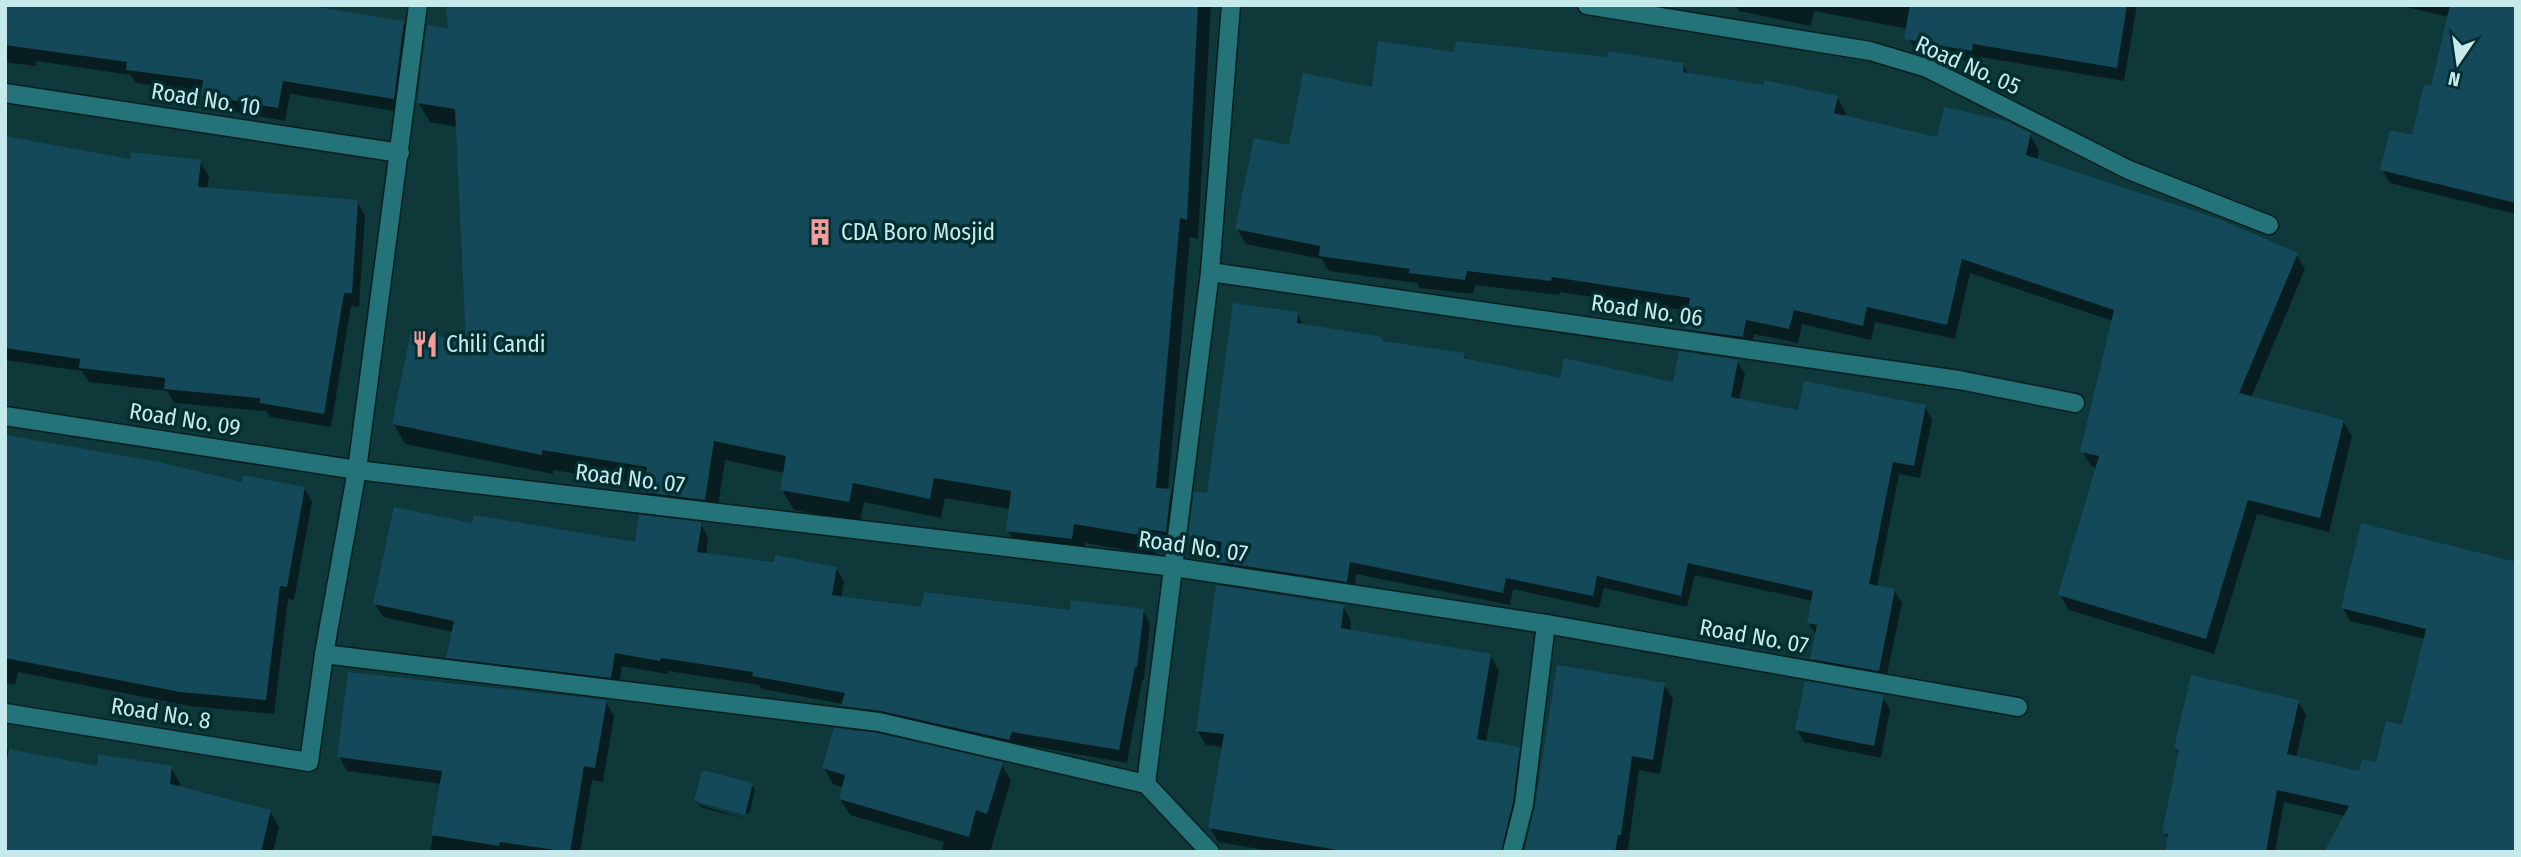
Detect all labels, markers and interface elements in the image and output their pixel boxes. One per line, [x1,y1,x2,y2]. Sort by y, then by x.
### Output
north arrow [2423,28,2493,98]
street label: Road No. 05 [1911,29,2025,101]
text: N [2446,67,2462,92]
street label: Road No. 10 [149,77,263,121]
building icon: CDA Boro Mosjid [805,217,835,247]
place label: CDA Boro Mosjid [841,218,995,246]
street label: Road No. 06 [1589,288,1705,332]
restaurant icon: Chili Candi [410,329,440,359]
place label: Chili Candi [446,330,546,358]
street label: Road No. 09 [127,396,243,442]
street label: Road No. 07 [574,457,686,499]
street label: Road No. 07 [1137,524,1249,568]
street label: Road No. 07 [1697,613,1811,659]
street label: Road No. 8 [109,691,213,735]

